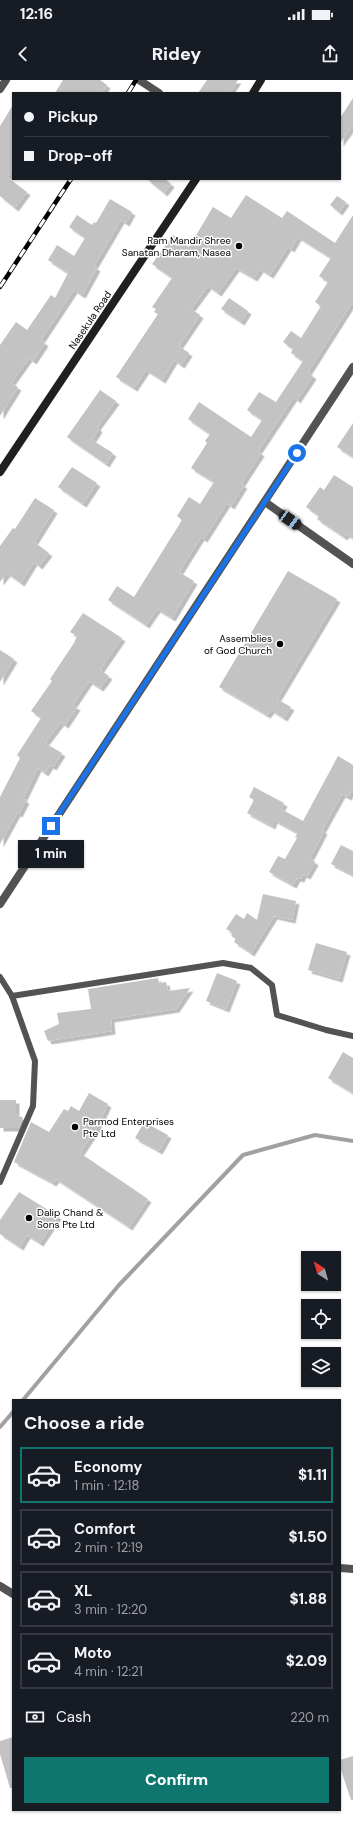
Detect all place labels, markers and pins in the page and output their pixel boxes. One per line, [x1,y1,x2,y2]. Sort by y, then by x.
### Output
place label: Ram Mandir Shree Sanatan Dharam, Nasea [122,234,231,259]
marker: Ram Mandir Shree Sanatan Dharam, Nasea [234,241,244,251]
place label: Assemblies of God Church [204,632,272,657]
marker: Assemblies of God Church [275,639,285,649]
place label: Parmod Enterprises Pte Ltd [83,1115,174,1140]
marker: Parmod Enterprises Pte Ltd [70,1122,80,1132]
place label: Dalip Chand & Sons Pte Ltd [37,1206,104,1231]
marker: Dalip Chand & Sons Pte Ltd [24,1213,34,1223]

